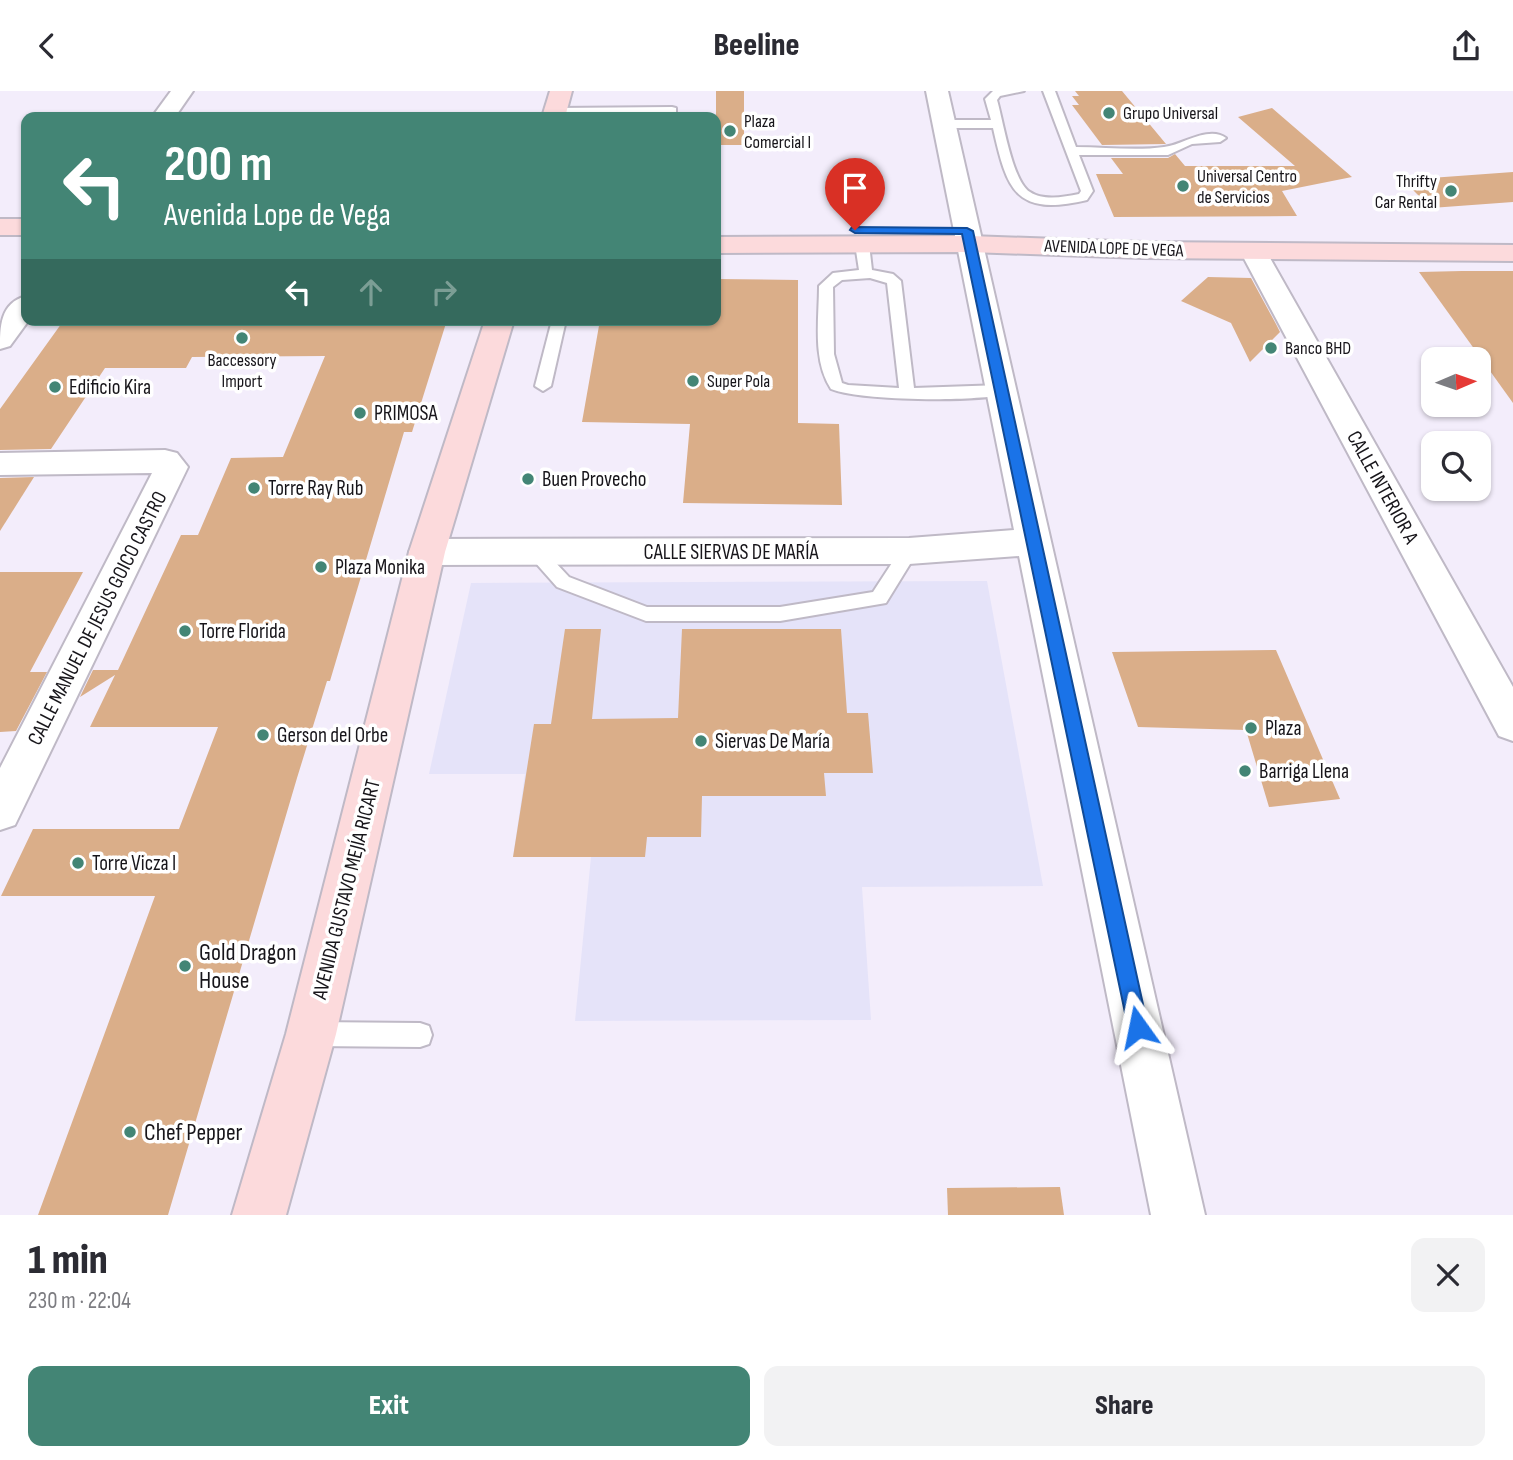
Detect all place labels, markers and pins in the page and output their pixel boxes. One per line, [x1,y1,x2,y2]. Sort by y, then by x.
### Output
place label: Grupo Universal [1123,103,1218,124]
marker: Grupo Universal [1101,105,1117,121]
place label: Plaza Comercial I [744,111,811,153]
marker: Plaza Comercial I [722,123,738,139]
pin [825,158,885,230]
place label: Universal Centro de Servicios [1197,166,1297,208]
place label: Thrifty Car Rental [1375,171,1437,213]
marker: Universal Centro de Servicios [1175,178,1191,194]
marker: Thrifty Car Rental [1443,183,1459,199]
marker: Baccessory Import [234,330,250,346]
place label: Banco BHD [1285,338,1351,359]
marker: Banco BHD [1263,340,1279,356]
place label: Baccessory Import [208,350,277,392]
place label: Super Pola [707,371,770,392]
marker: Super Pola [685,373,701,389]
place label: Edificio Kira [69,375,151,400]
marker: Edificio Kira [47,379,63,395]
place label: PRIMOSA [374,401,438,426]
marker: PRIMOSA [352,405,368,421]
place label: Buen Provecho [542,467,647,492]
marker: Buen Provecho [520,471,536,487]
place label: Torre Ray Rub [268,476,363,501]
marker: Torre Ray Rub [246,480,262,496]
place label: Plaza Monika [335,555,425,580]
marker: Plaza Monika [313,559,329,575]
place label: Torre Florida [199,619,286,644]
marker: Torre Florida [177,623,193,639]
place label: Plaza [1265,716,1301,741]
marker: Plaza [1243,720,1259,736]
place label: Gerson del Orbe [277,723,388,748]
marker: Gerson del Orbe [255,727,271,743]
place label: Siervas De María [715,729,830,754]
marker: Siervas De María [693,733,709,749]
place label: Barriga Llena [1259,759,1349,784]
marker: Barriga Llena [1237,763,1253,779]
place label: Torre Vicza I [92,851,176,876]
marker: Torre Vicza I [70,855,86,871]
place label: Gold Dragon House [199,938,297,995]
marker: Gold Dragon House [177,958,193,974]
place label: Chef Pepper [144,1118,243,1147]
marker: Chef Pepper [122,1124,138,1140]

